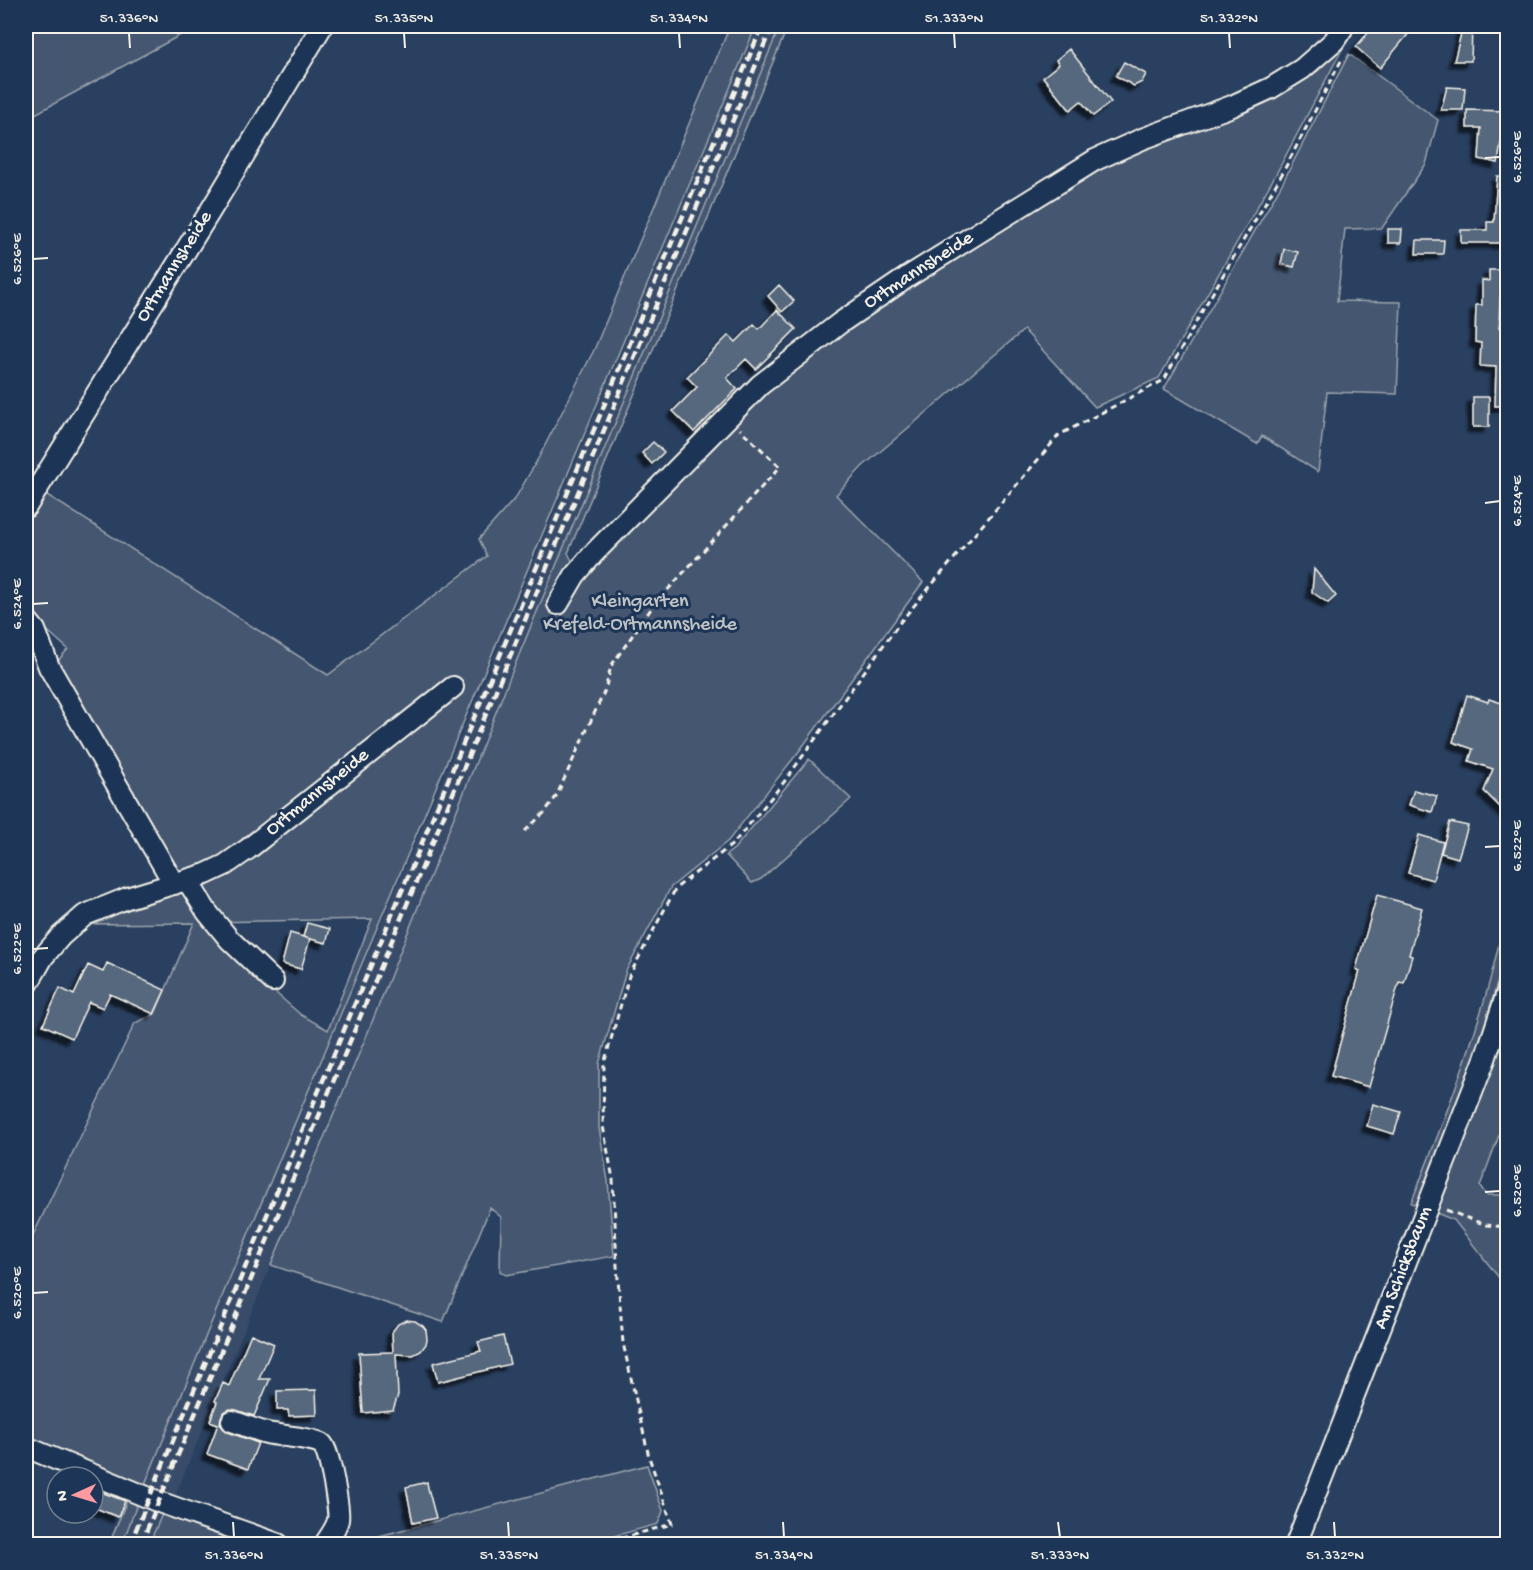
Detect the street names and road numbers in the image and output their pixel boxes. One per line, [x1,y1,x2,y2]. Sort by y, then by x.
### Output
street label: Ortmannsheide [132,207,219,327]
street label: Ortmannsheide [860,227,979,315]
street label: Ortmannsheide [262,744,375,842]
street label: Am Schicksbaum [1370,1203,1438,1333]

